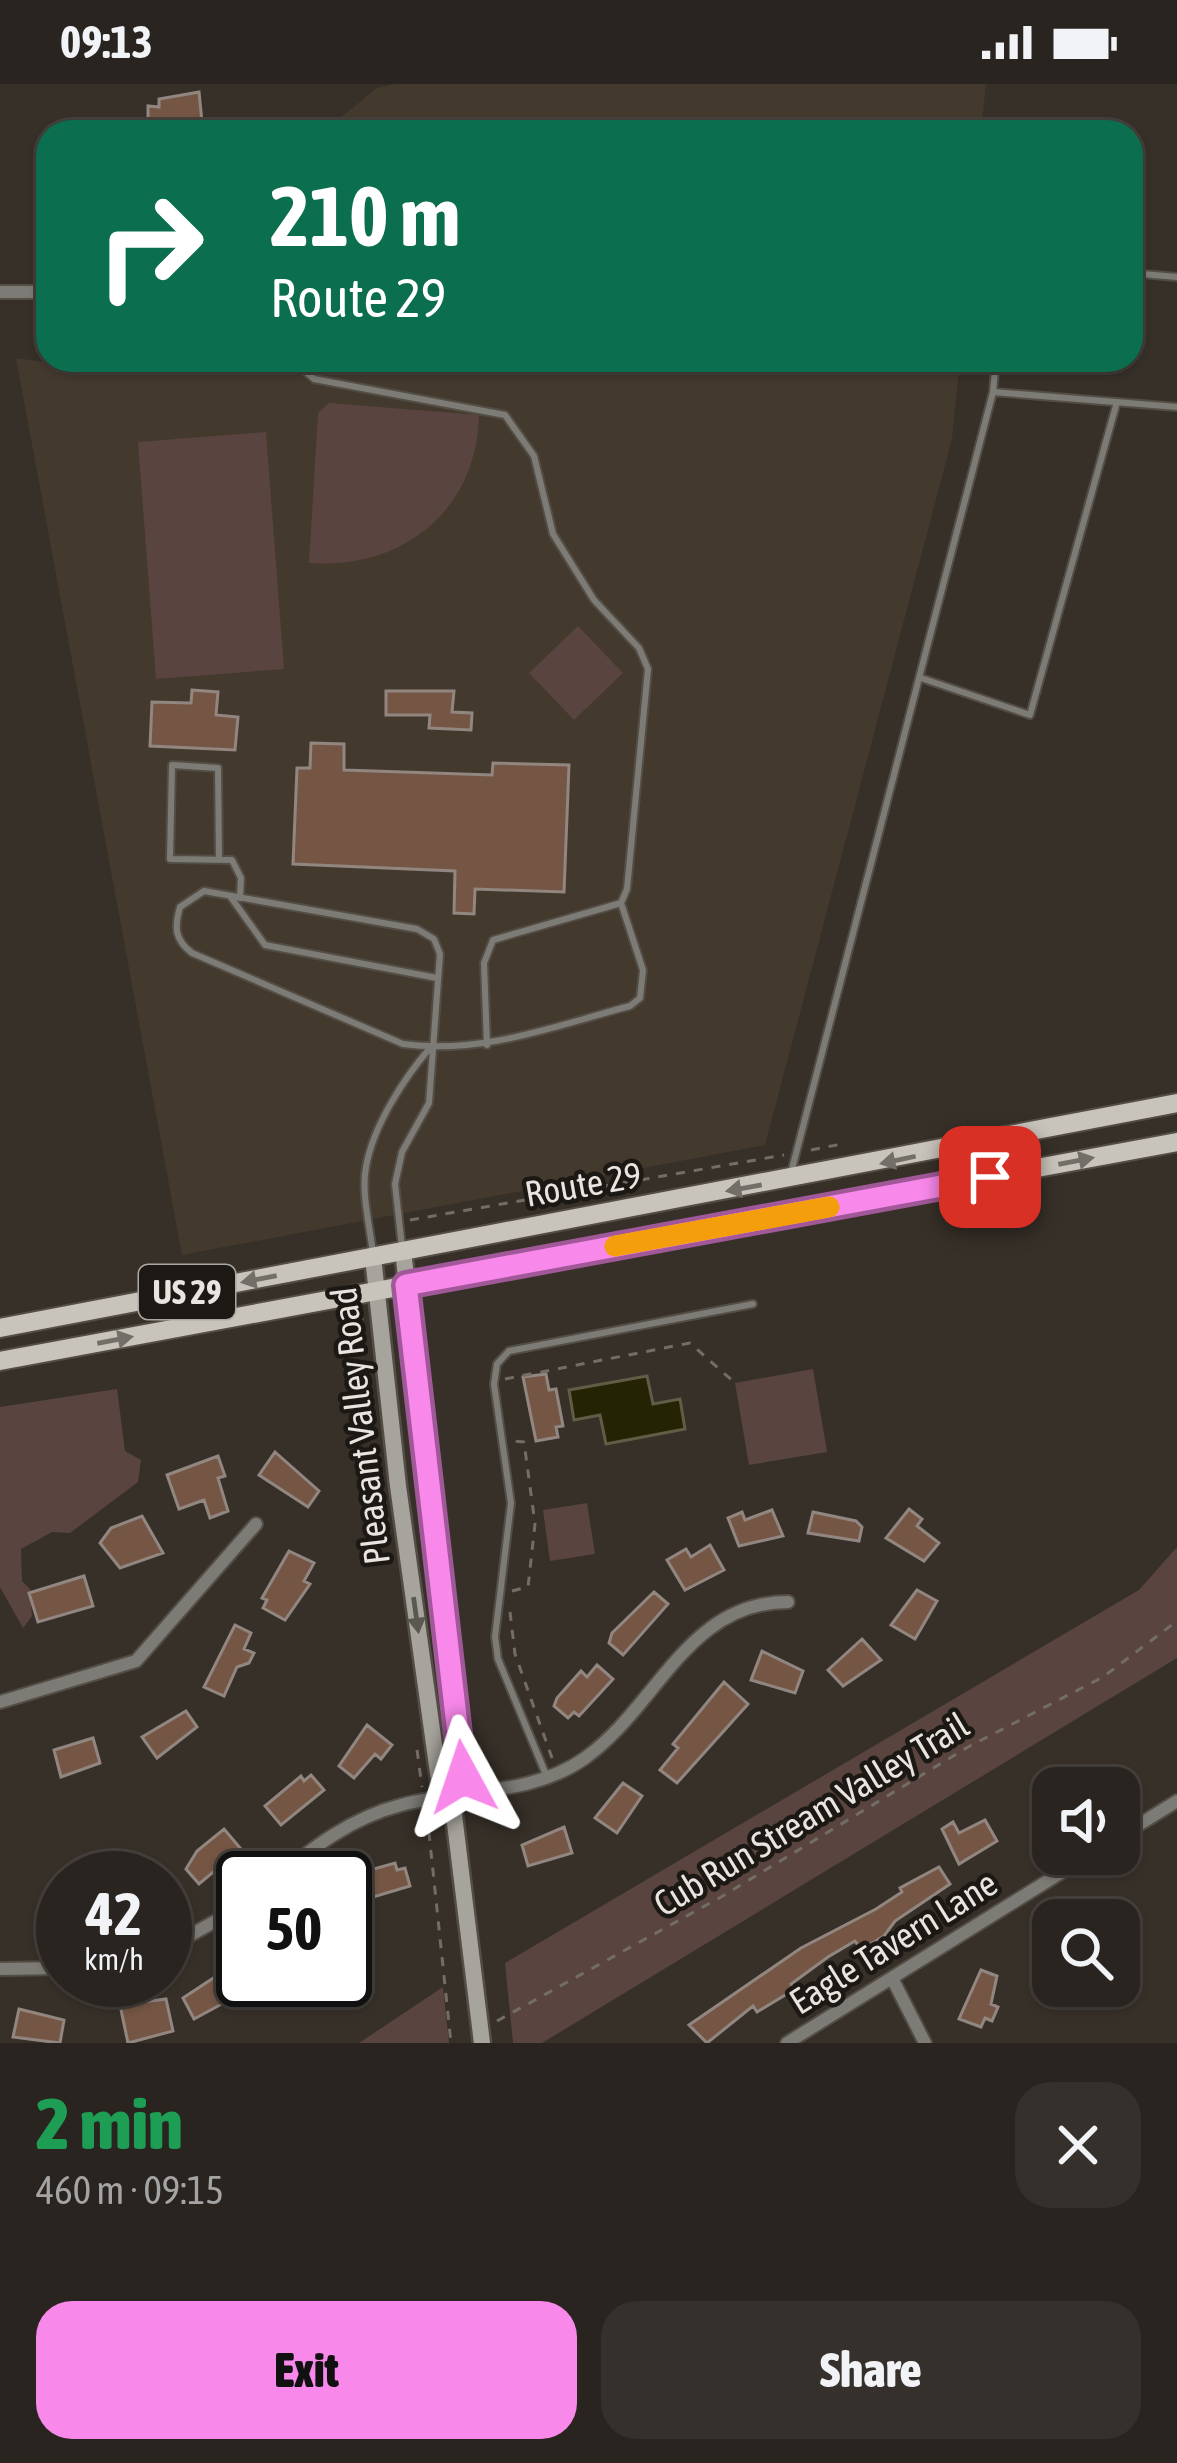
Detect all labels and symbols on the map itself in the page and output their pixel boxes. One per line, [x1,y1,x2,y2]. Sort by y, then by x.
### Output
pin [939,1126,1041,1228]
one-way arrow [878,1151,916,1170]
one-way arrow [1058,1151,1096,1169]
street label: Route 29 [522,1153,644,1215]
one-way arrow [724,1179,762,1198]
road number: US 29 [139,1265,235,1319]
one-way arrow [239,1270,277,1289]
street label: Pleasant Valley Road [322,1285,398,1567]
one-way arrow [97,1330,134,1349]
one-way arrow [407,1597,426,1634]
street label: Cub Run Stream Valley Trail [646,1703,976,1925]
position arrow [400,1714,526,1840]
speed limit sign: 50 [216,1851,372,2007]
street label: Eagle Tavern Lane [782,1862,1004,2022]

